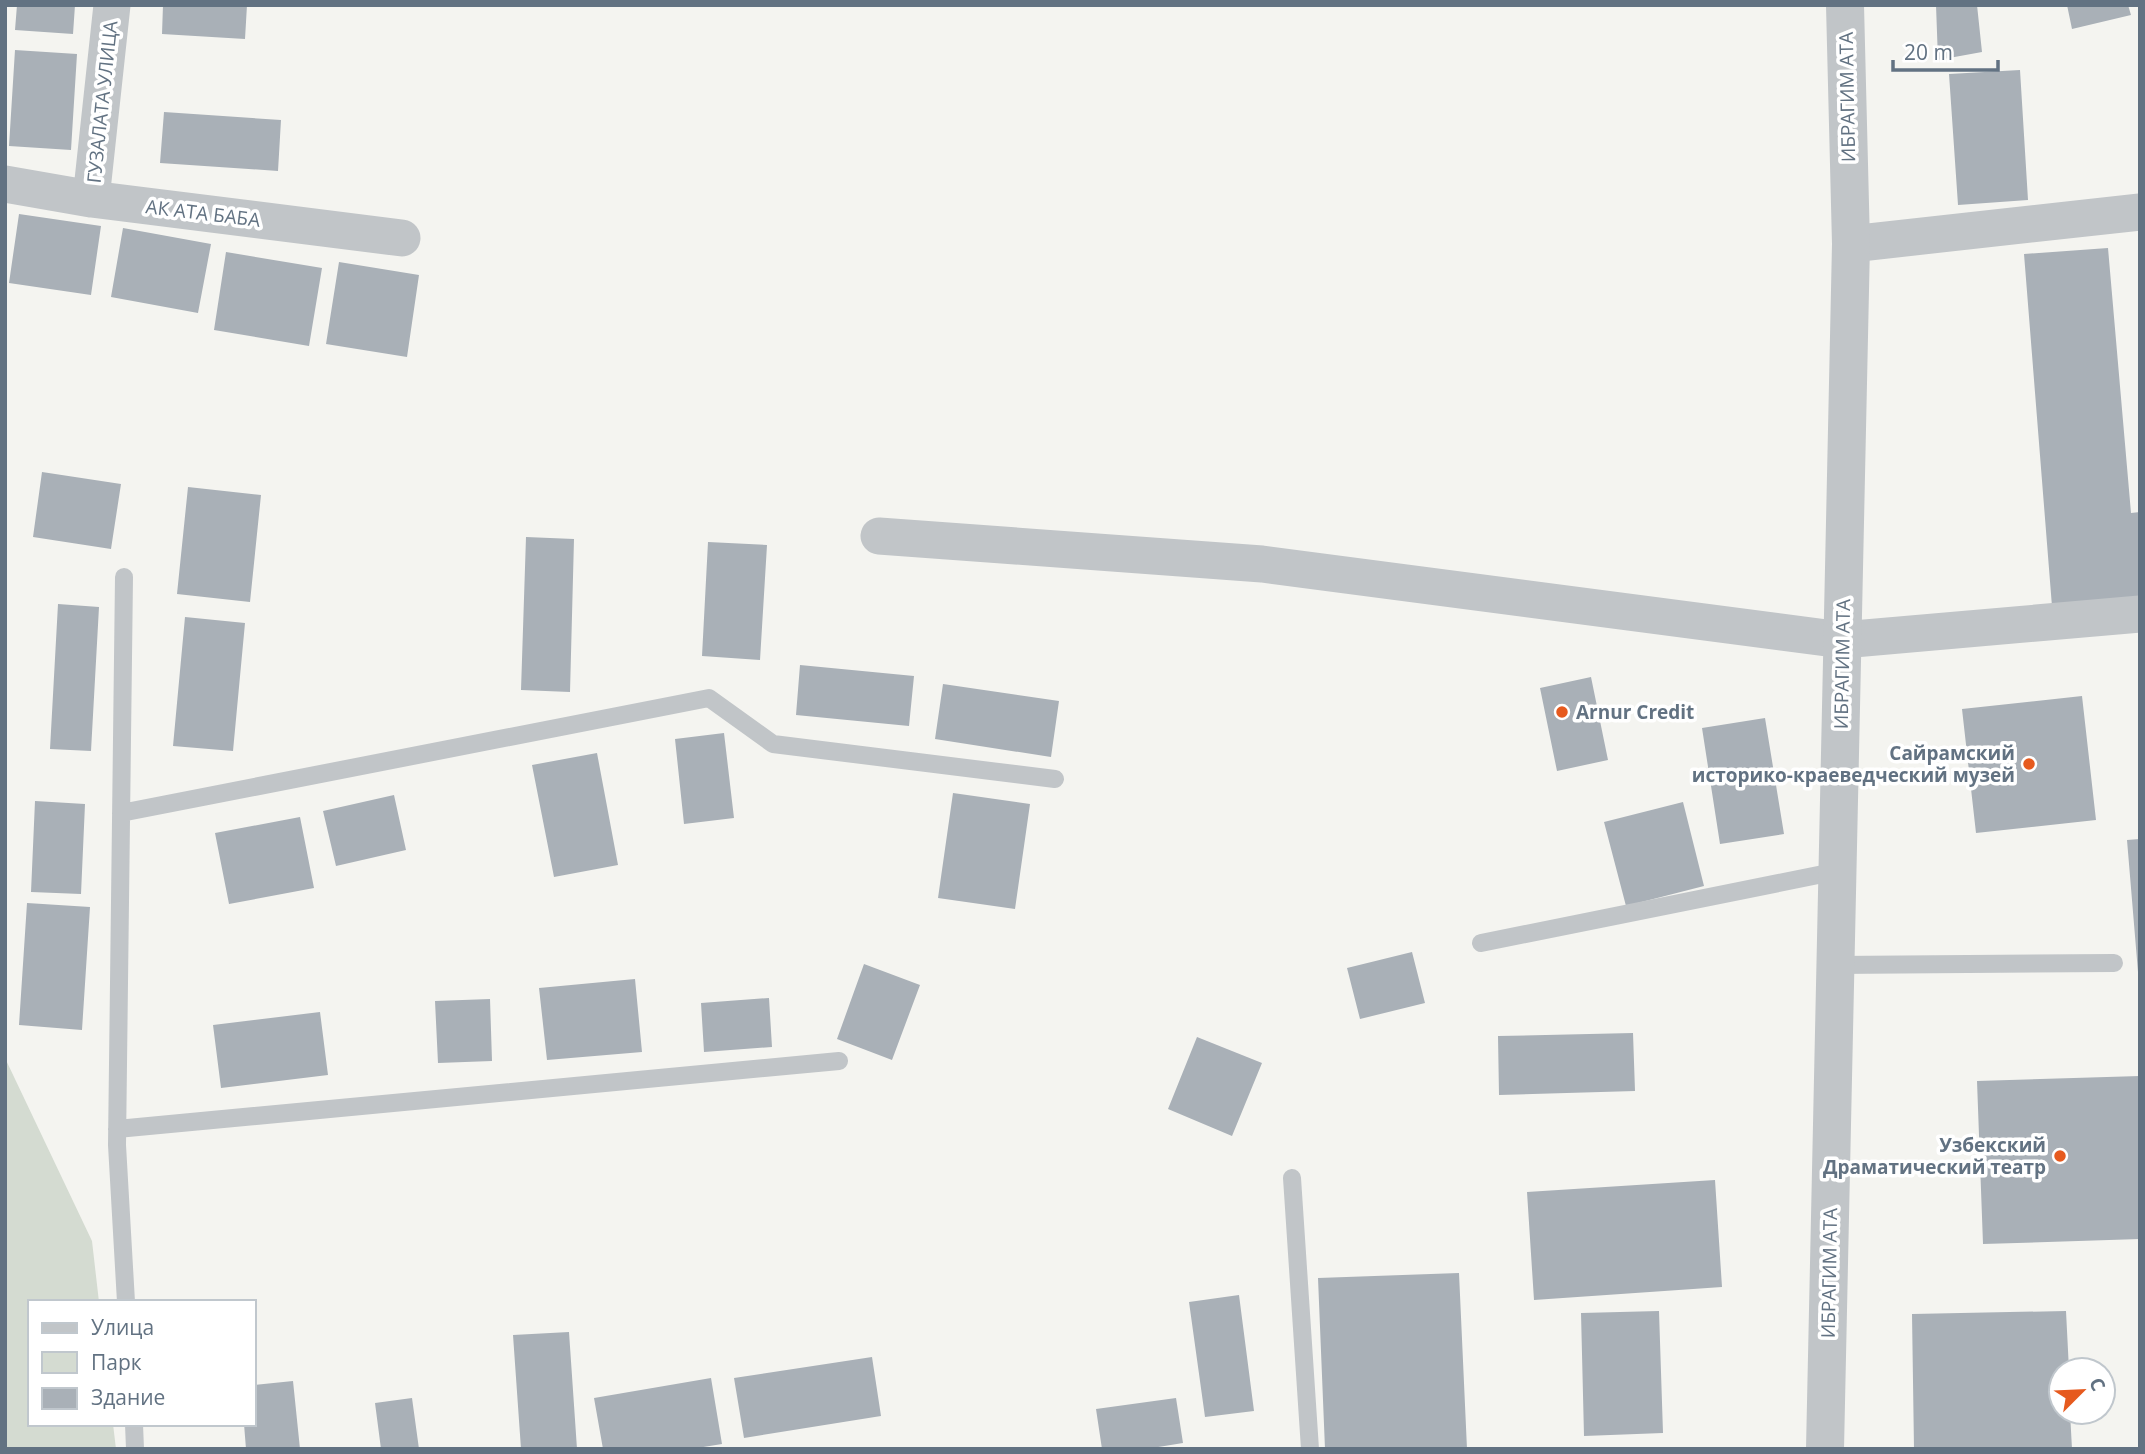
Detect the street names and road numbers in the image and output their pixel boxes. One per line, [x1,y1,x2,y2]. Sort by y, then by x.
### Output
street label: ГУЗАЛАТА УЛИЦА [81,20,123,184]
street label: ИБРАГИМ АТА [1833,32,1861,162]
street label: АК АТА БАБА [144,193,262,233]
street label: ИБРАГИМ АТА [1828,599,1856,729]
street label: ИБРАГИМ АТА [1815,1208,1843,1338]

